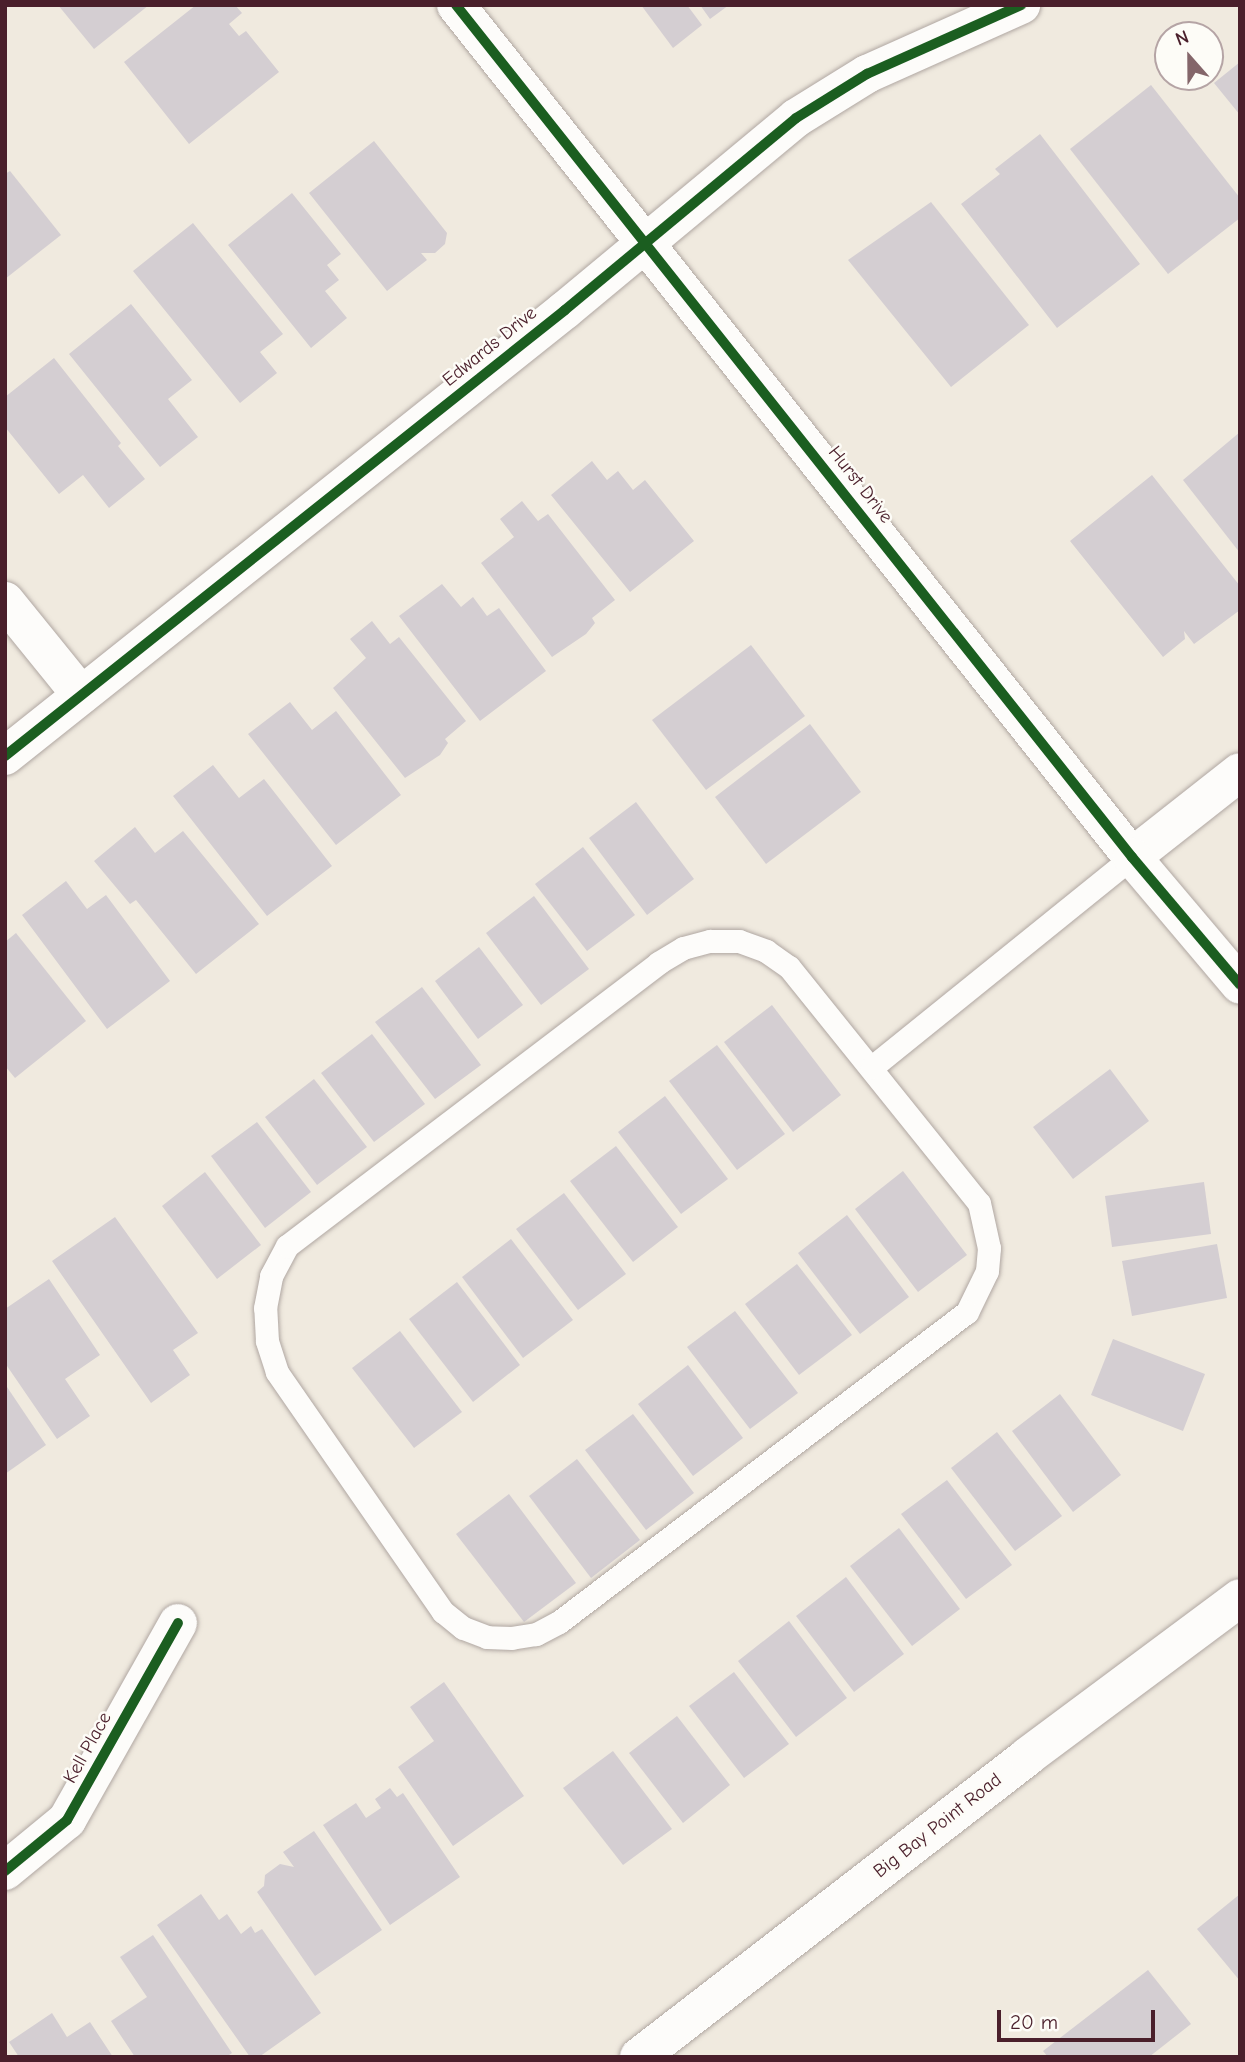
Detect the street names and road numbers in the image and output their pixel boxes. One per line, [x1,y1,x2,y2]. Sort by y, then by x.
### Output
street label: Edwards Drive [438,302,542,392]
street label: Hurst Drive [823,442,897,528]
street label: Kell Place [59,1708,117,1788]
street label: Big Bay Point Road [869,1769,1007,1883]

